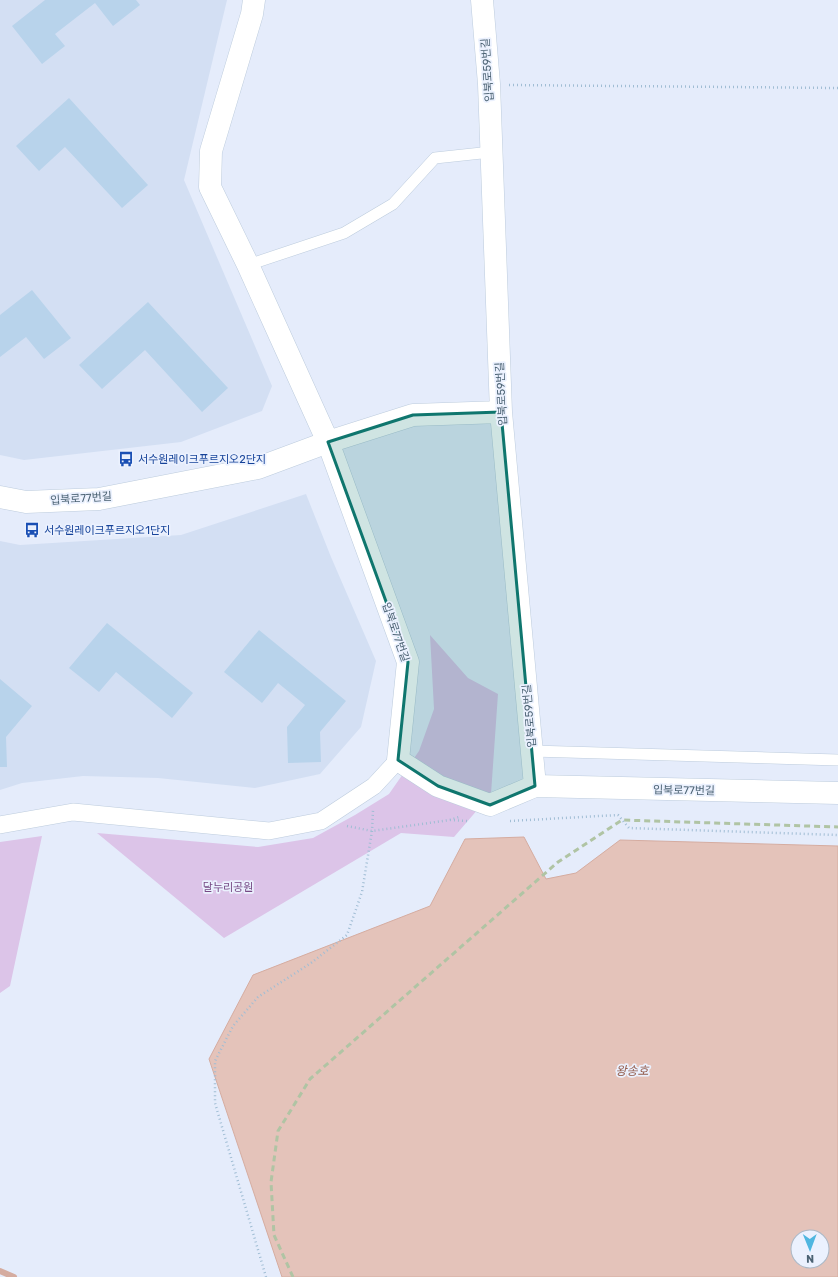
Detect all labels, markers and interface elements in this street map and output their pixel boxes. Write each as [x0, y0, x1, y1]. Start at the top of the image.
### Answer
street label: 입북로59번길 [479, 38, 496, 102]
street label: 입북로59번길 [493, 362, 510, 426]
bus stop icon: 서수원레이크푸르지오2단지 [117, 450, 135, 468]
place label: 서수원레이크푸르지오2단지 [138, 453, 266, 466]
street label: 입북로77번길 [50, 490, 112, 507]
bus stop icon: 서수원레이크푸르지오1단지 [23, 521, 41, 539]
place label: 서수원레이크푸르지오1단지 [44, 524, 170, 537]
street label: 입북로77번길 [379, 601, 412, 664]
street label: 입북로59번길 [520, 684, 539, 748]
street label: 입북로77번길 [653, 783, 715, 798]
park label: 달누리공원 [203, 881, 253, 894]
water label: 왕송호 [615, 1064, 650, 1078]
north arrow [790, 1229, 830, 1269]
text: N [806, 1252, 814, 1265]

